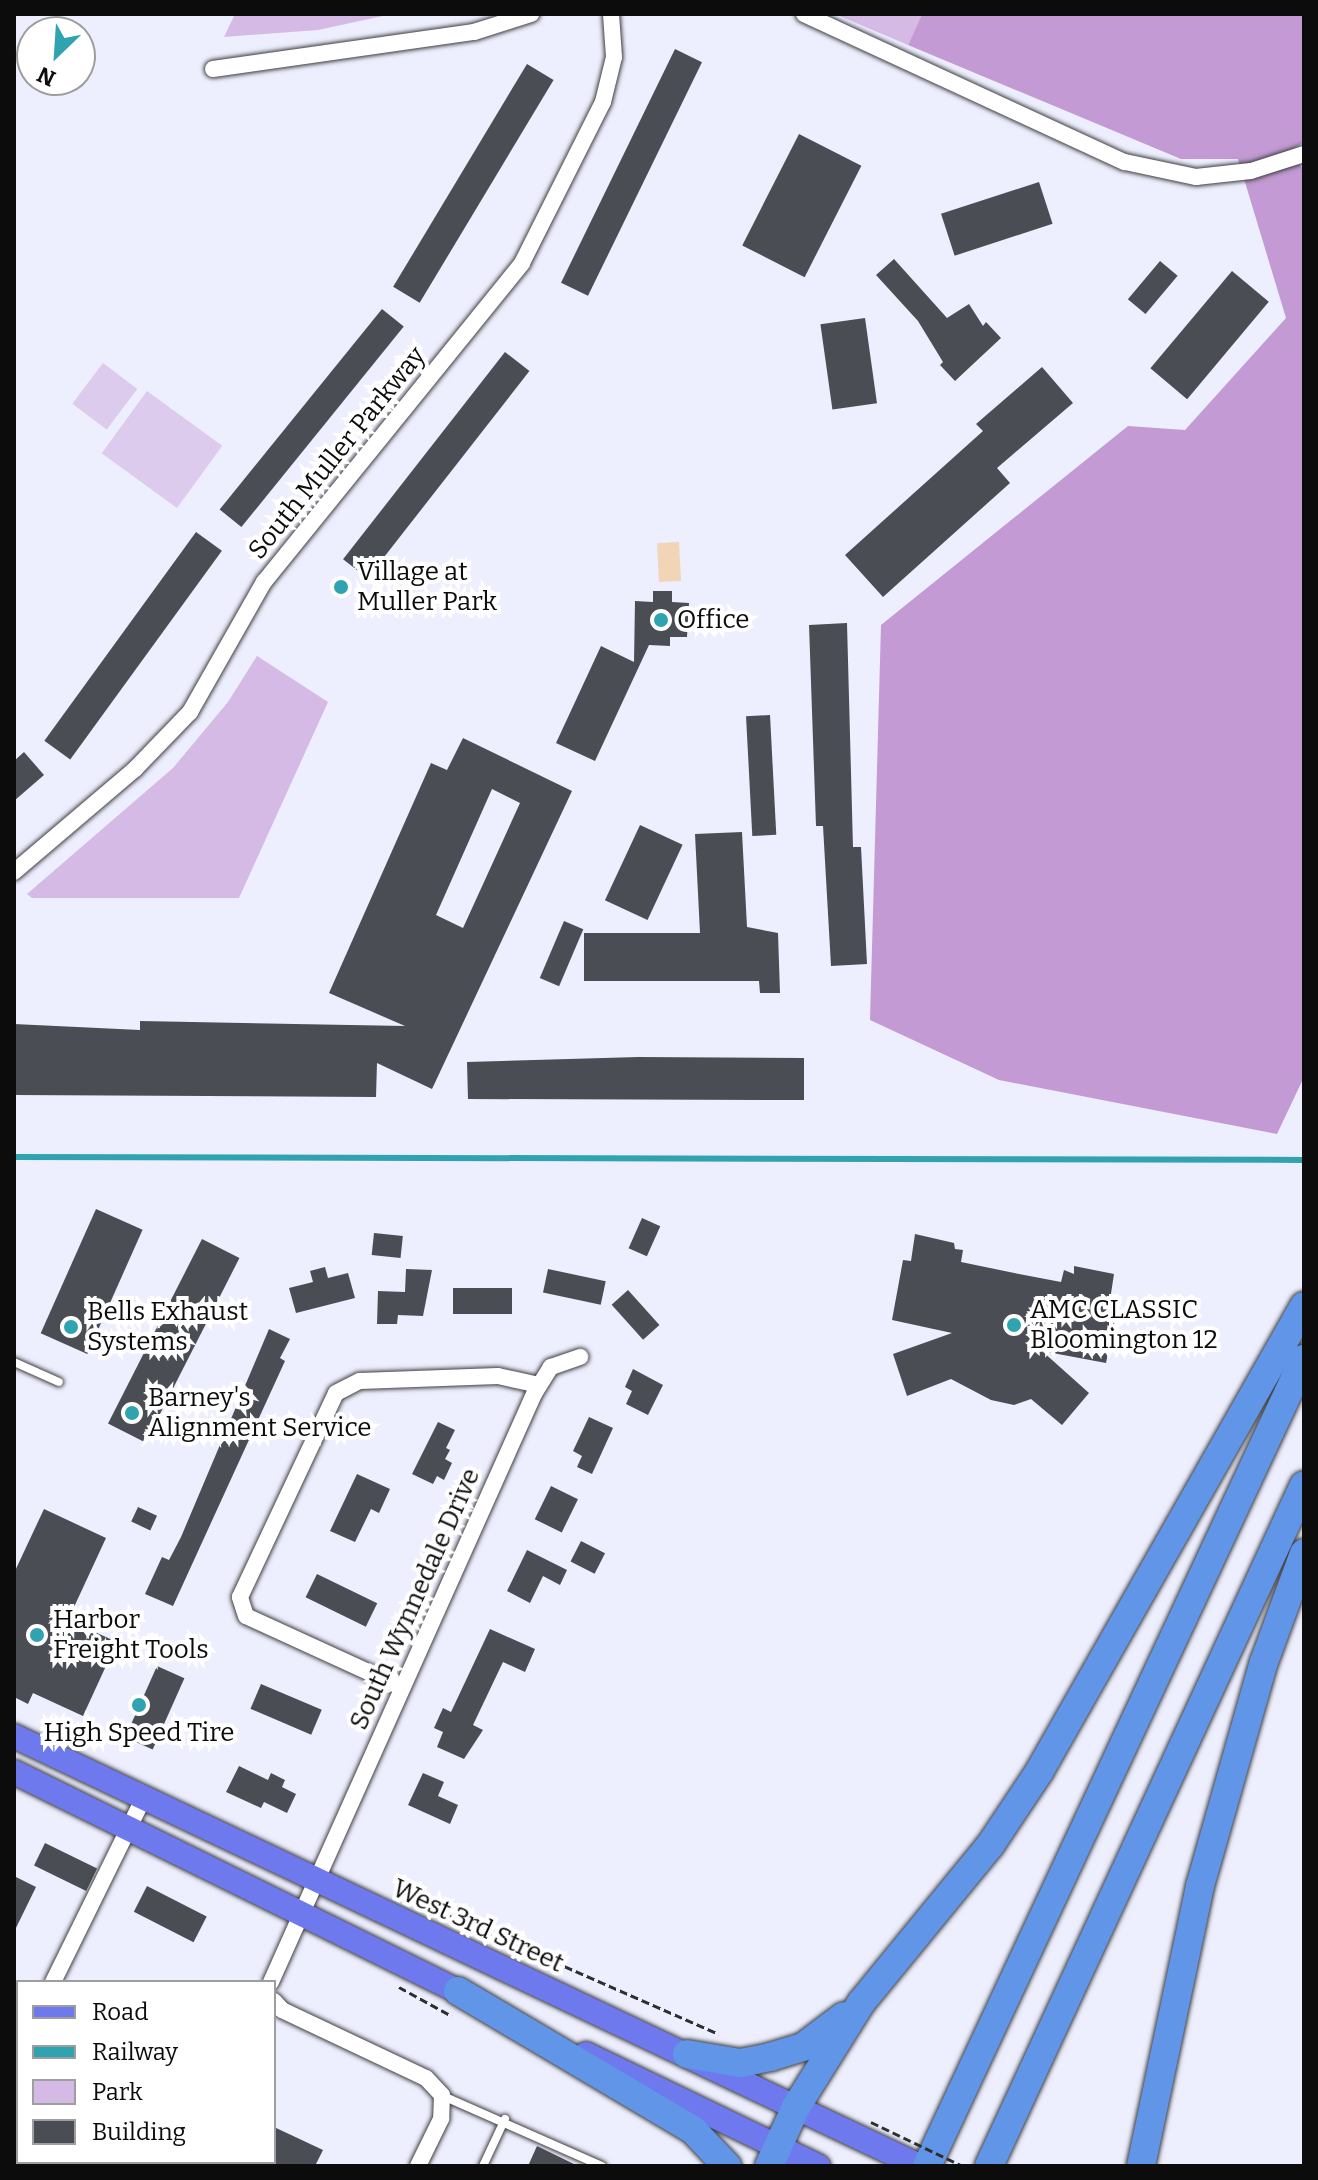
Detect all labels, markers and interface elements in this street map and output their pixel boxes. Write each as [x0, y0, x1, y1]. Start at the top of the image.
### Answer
north arrow [16, 16, 96, 96]
text: N [33, 61, 60, 92]
street label: South Muller Parkway [242, 341, 432, 565]
place label: Village at Muller Park [357, 556, 497, 618]
marker: Village at Muller Park [332, 578, 350, 596]
place label: Office [677, 604, 749, 636]
marker: Office [652, 611, 670, 629]
place label: AMC CLASSIC Bloomington 12 [1030, 1294, 1218, 1356]
place label: Bells Exhaust Systems [87, 1296, 248, 1358]
marker: AMC CLASSIC Bloomington 12 [1005, 1316, 1023, 1334]
marker: Bells Exhaust Systems [62, 1318, 80, 1336]
place label: Barney's Alignment Service [148, 1382, 372, 1444]
marker: Barney's Alignment Service [123, 1404, 141, 1422]
street label: South Wynnedale Drive [343, 1463, 487, 1735]
place label: Harbor Freight Tools [53, 1604, 209, 1666]
marker: Harbor Freight Tools [28, 1626, 46, 1644]
marker: High Speed Tire [130, 1696, 148, 1714]
place label: High Speed Tire [44, 1717, 234, 1749]
street label: West 3rd Street [387, 1873, 569, 1979]
legend [16, 1980, 276, 2164]
text: Road [92, 1998, 148, 2026]
text: Railway [92, 2038, 178, 2066]
text: Park [92, 2078, 143, 2106]
text: Building [92, 2118, 186, 2146]

